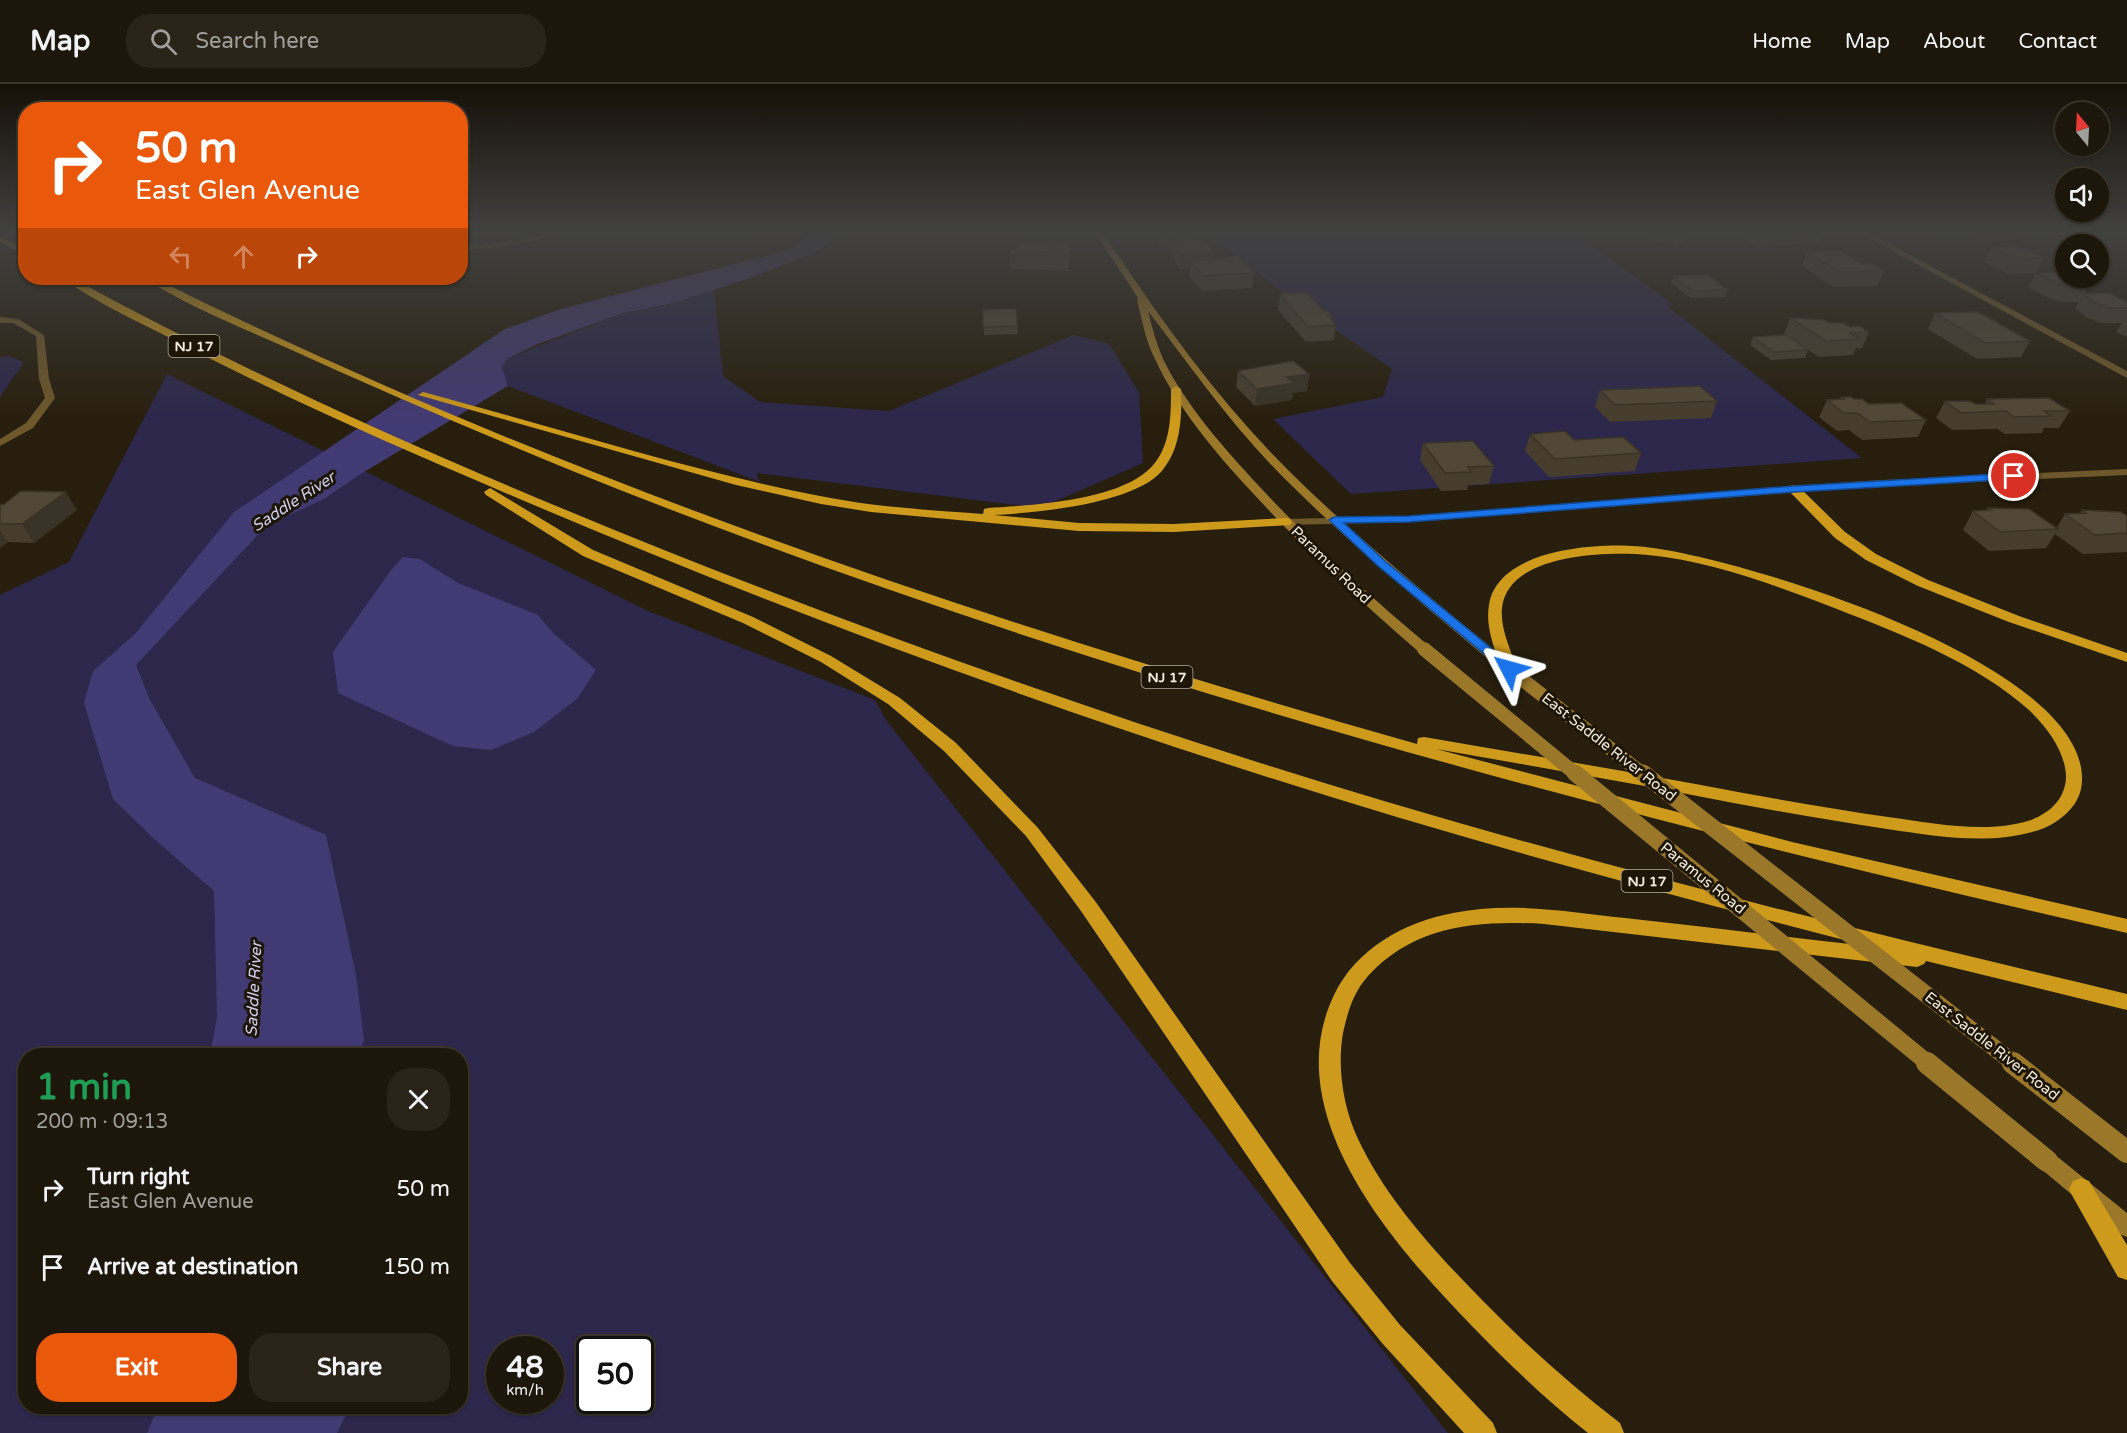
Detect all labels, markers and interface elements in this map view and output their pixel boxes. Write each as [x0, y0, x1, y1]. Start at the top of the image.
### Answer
search box [126, 14, 546, 68]
text: Map [30, 24, 90, 58]
icon: search [147, 25, 180, 58]
text: Search here [195, 28, 319, 54]
text: Home [1752, 29, 1812, 54]
text: Map [1845, 29, 1890, 54]
text: About [1923, 29, 1985, 54]
text: Contact [2018, 29, 2097, 54]
north arrow [2055, 102, 2109, 156]
map controls [2055, 102, 2109, 288]
text: 50 m [135, 123, 237, 174]
icon: right [36, 126, 114, 204]
button: sound [2055, 168, 2109, 222]
text: East Glen Avenue [135, 174, 360, 207]
button: search [2055, 234, 2109, 288]
icon: left [164, 240, 197, 273]
icon: ahead [227, 240, 260, 273]
icon: right [290, 240, 323, 273]
road number: NJ 17 [168, 335, 220, 357]
pin [1988, 450, 2039, 501]
icon: arrive [1997, 459, 2030, 492]
water label: Saddle River [248, 467, 340, 536]
street label: Paramus Road [1287, 522, 1375, 608]
position arrow [1477, 637, 1541, 701]
road number: NJ 17 [1142, 666, 1192, 688]
street label: East Saddle River Road [1538, 689, 1680, 805]
street label: Paramus Road [1657, 838, 1749, 918]
road number: NJ 17 [1622, 870, 1672, 892]
water label: Saddle River [242, 939, 267, 1037]
street label: East Saddle River Road [1921, 988, 2063, 1104]
text: 1 min [36, 1066, 132, 1109]
button: close [387, 1068, 450, 1131]
text: 200 m · 09:13 [36, 1110, 168, 1134]
text: Turn right [87, 1164, 189, 1190]
icon: right [36, 1173, 69, 1206]
text: 50 m [396, 1176, 450, 1202]
text: East Glen Avenue [87, 1190, 254, 1214]
icon: arrive [36, 1251, 69, 1284]
text: Arrive at destination [87, 1254, 298, 1280]
text: 150 m [383, 1254, 450, 1280]
button: Exit [36, 1333, 237, 1402]
button: Share [249, 1333, 450, 1402]
speed limit sign: 50 [576, 1336, 654, 1414]
text: 48 [506, 1349, 544, 1386]
text: km/h [506, 1381, 544, 1399]

